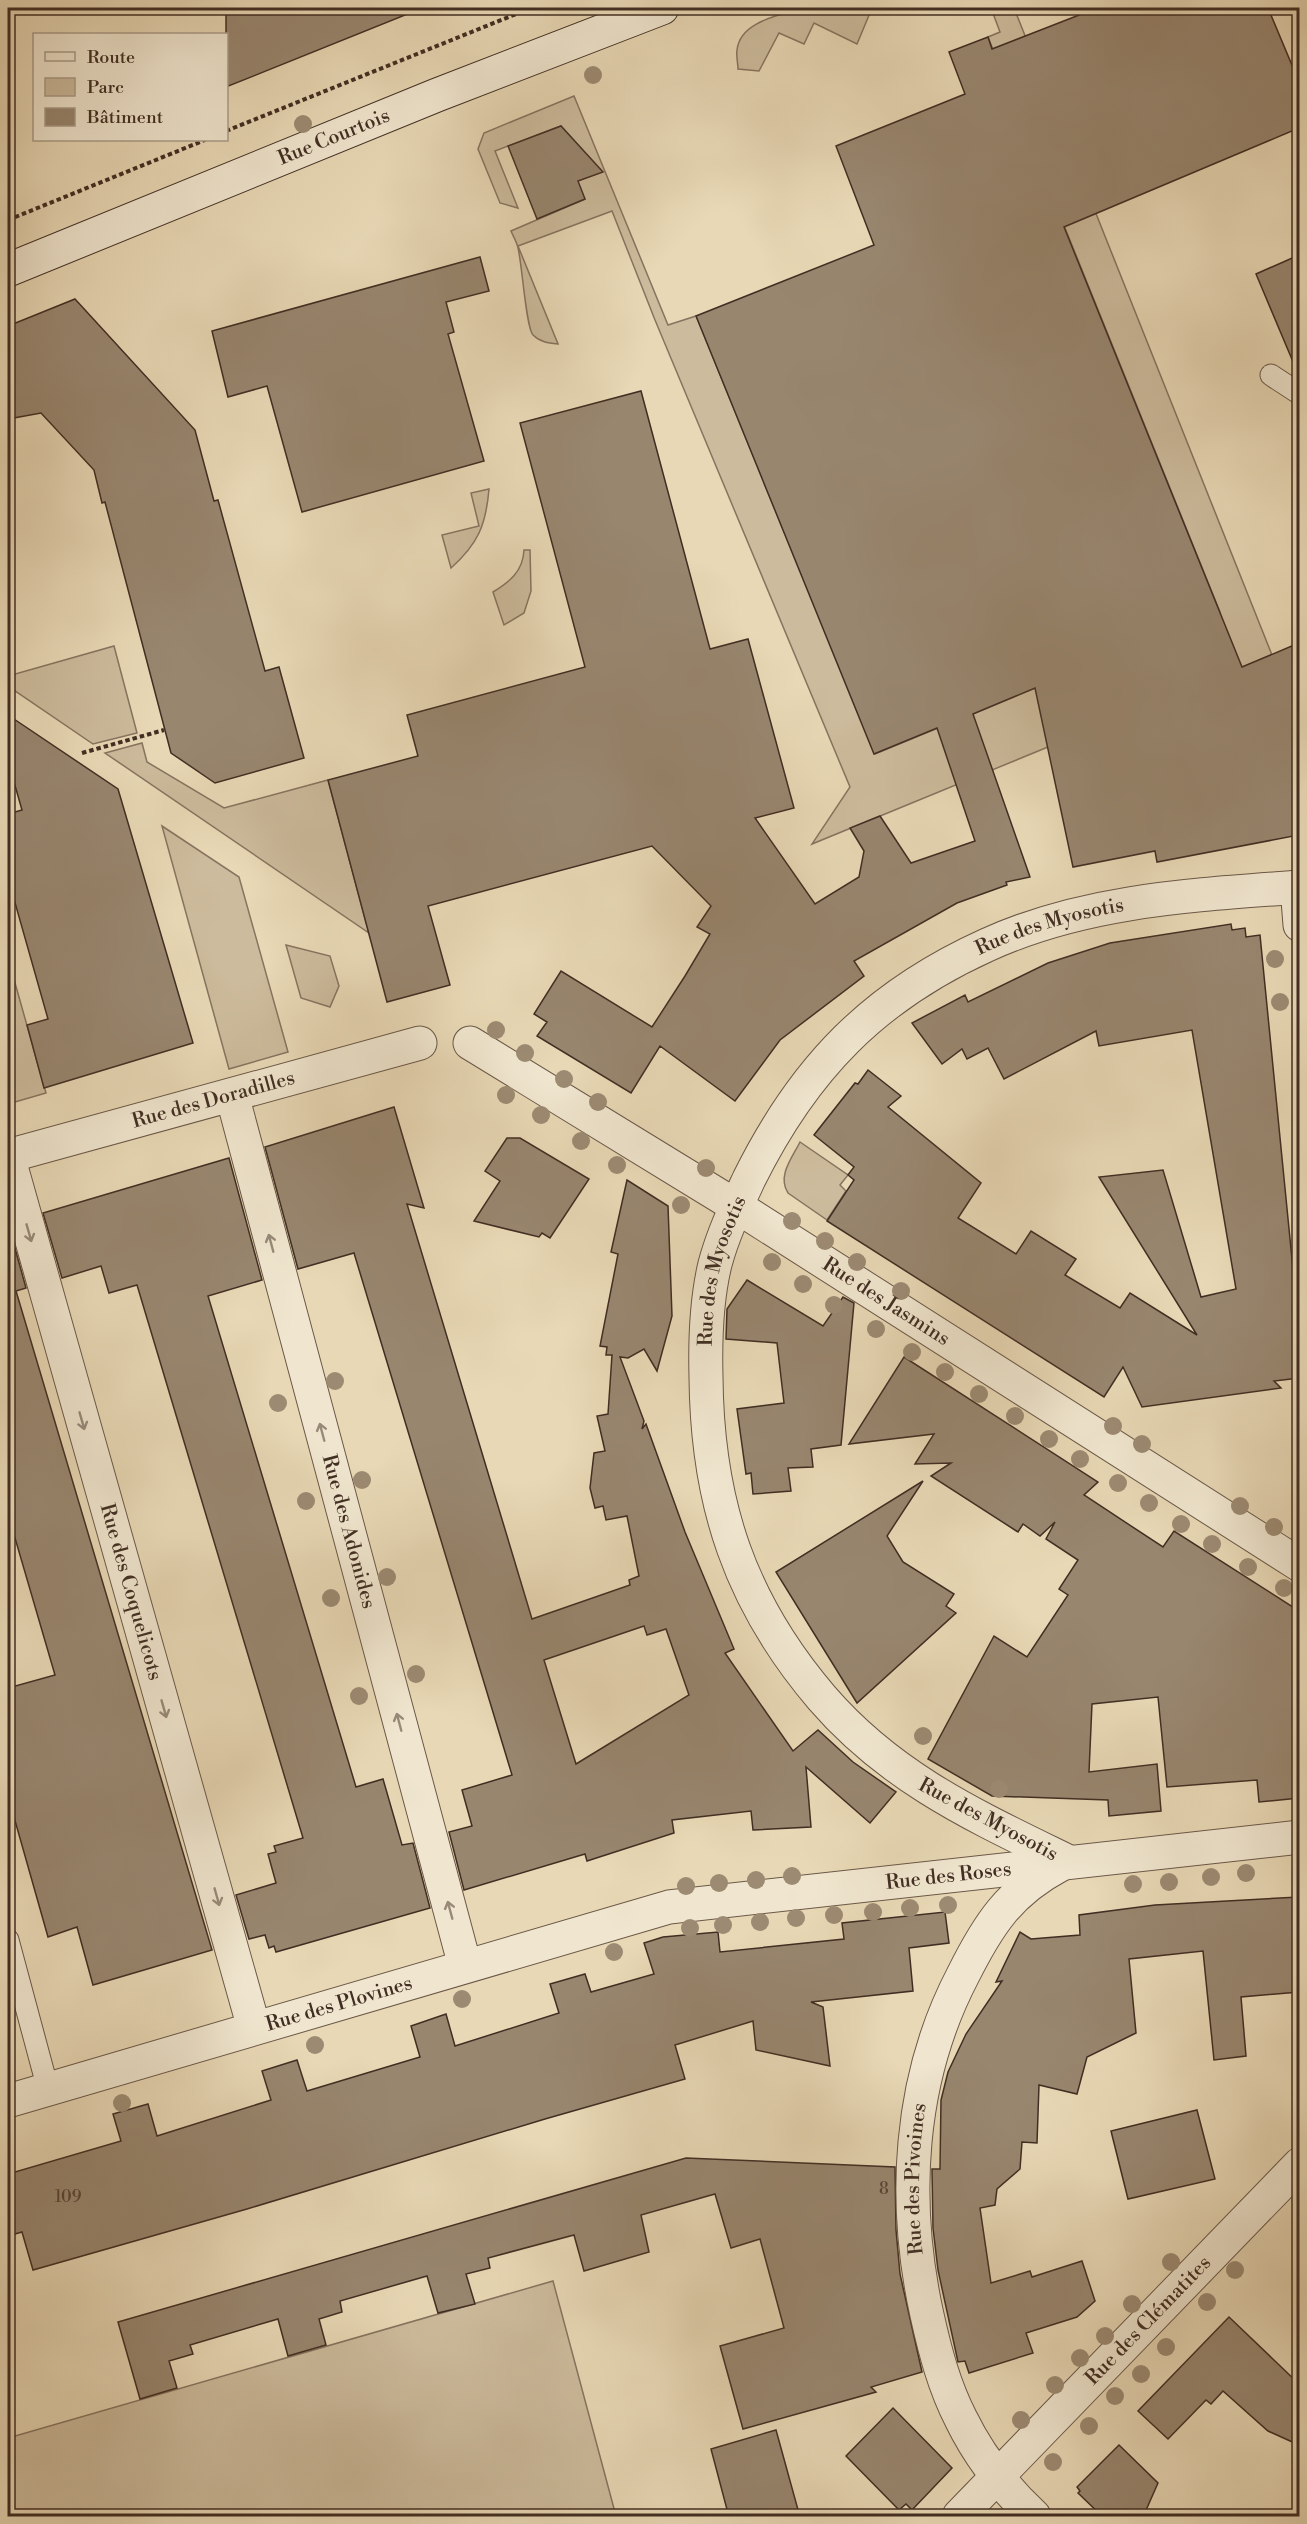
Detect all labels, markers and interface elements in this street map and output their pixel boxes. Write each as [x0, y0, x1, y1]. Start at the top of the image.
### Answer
legend [33, 33, 228, 141]
text: Route [87, 46, 135, 69]
text: Parc [87, 76, 124, 99]
street label: Rue Courtois [274, 103, 394, 171]
text: Bâtiment [86, 106, 164, 129]
street label: Rue des Myosotis [971, 892, 1126, 961]
street label: Rue des Doradilles [129, 1065, 298, 1134]
street label: Rue des Myosotis [693, 1192, 752, 1346]
one-way arrow [24, 1223, 35, 1242]
one-way arrow [265, 1234, 277, 1253]
street label: Rue des Jasmins [818, 1252, 955, 1351]
one-way arrow [77, 1411, 88, 1430]
one-way arrow [315, 1423, 327, 1442]
street label: Rue des Adonides [316, 1452, 381, 1612]
street label: Rue des Coquelicots [94, 1501, 168, 1683]
one-way arrow [159, 1699, 170, 1718]
one-way arrow [393, 1712, 404, 1731]
street label: Rue des Myosotis [914, 1773, 1062, 1867]
street label: Rue des Roses [884, 1857, 1013, 1895]
one-way arrow [212, 1887, 223, 1906]
one-way arrow [443, 1901, 455, 1920]
street label: Rue des Plovines [263, 1970, 415, 2037]
street label: Rue des Pivoines [900, 2101, 932, 2256]
house number: 8 [879, 2179, 889, 2199]
house number: 109 [55, 2187, 82, 2207]
street label: Rue des Clématites [1080, 2251, 1217, 2391]

